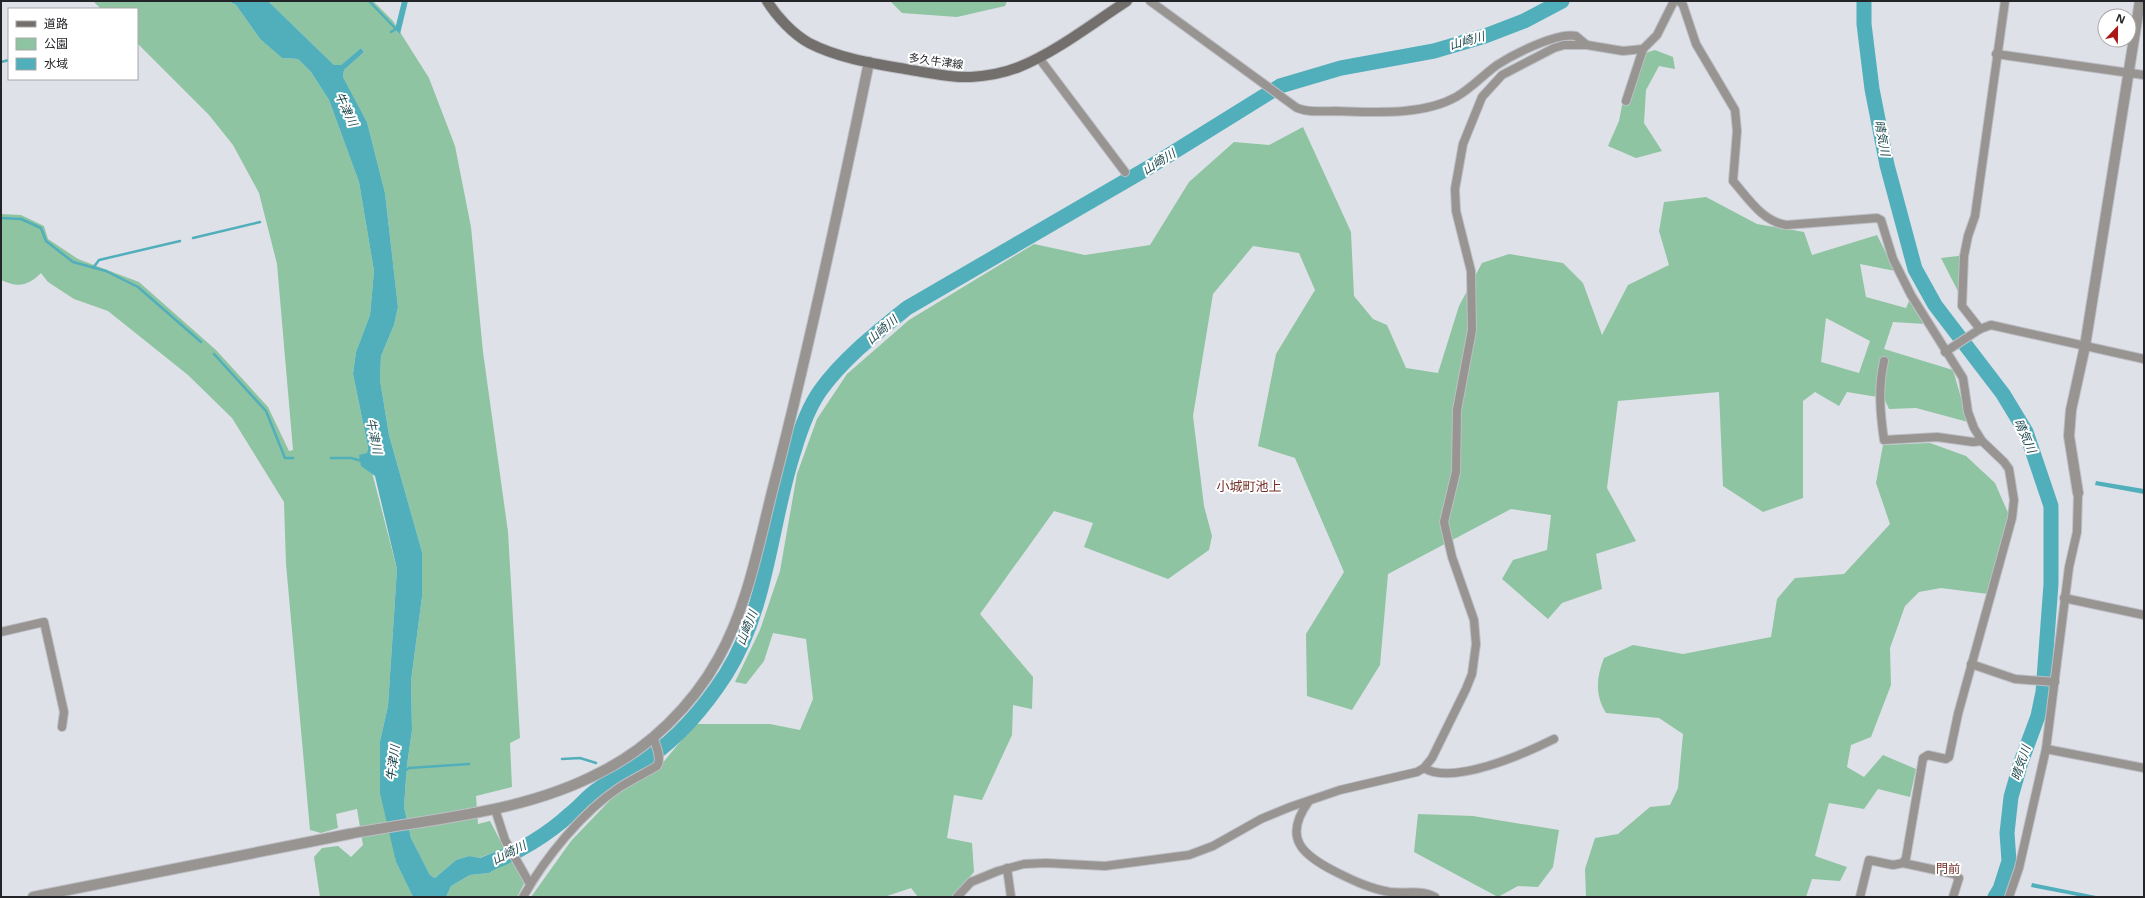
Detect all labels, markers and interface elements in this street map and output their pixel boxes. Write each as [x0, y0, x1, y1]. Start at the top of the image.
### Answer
legend [8, 8, 138, 80]
north arrow [2097, 8, 2137, 48]
text: N [2114, 10, 2128, 27]
text: 道路 [44, 15, 68, 32]
water label: 山崎川 [1447, 27, 1488, 54]
text: 公園 [44, 35, 68, 52]
street label: 多久牛津線 [908, 49, 964, 72]
text: 水域 [44, 55, 68, 72]
water label: 牛津川 [331, 89, 363, 131]
water label: 晴気川 [1871, 119, 1895, 159]
water label: 山崎川 [1139, 144, 1180, 178]
water label: 山崎川 [863, 310, 902, 348]
water label: 晴気川 [2010, 416, 2041, 458]
water label: 牛津川 [362, 417, 387, 457]
district label: 小城町池上 [1216, 477, 1282, 495]
water label: 山崎川 [732, 606, 762, 648]
water label: 晴気川 [2007, 741, 2035, 783]
water label: 牛津川 [382, 742, 403, 782]
water label: 山崎川 [489, 836, 530, 868]
district label: 門前 [1936, 860, 1960, 877]

